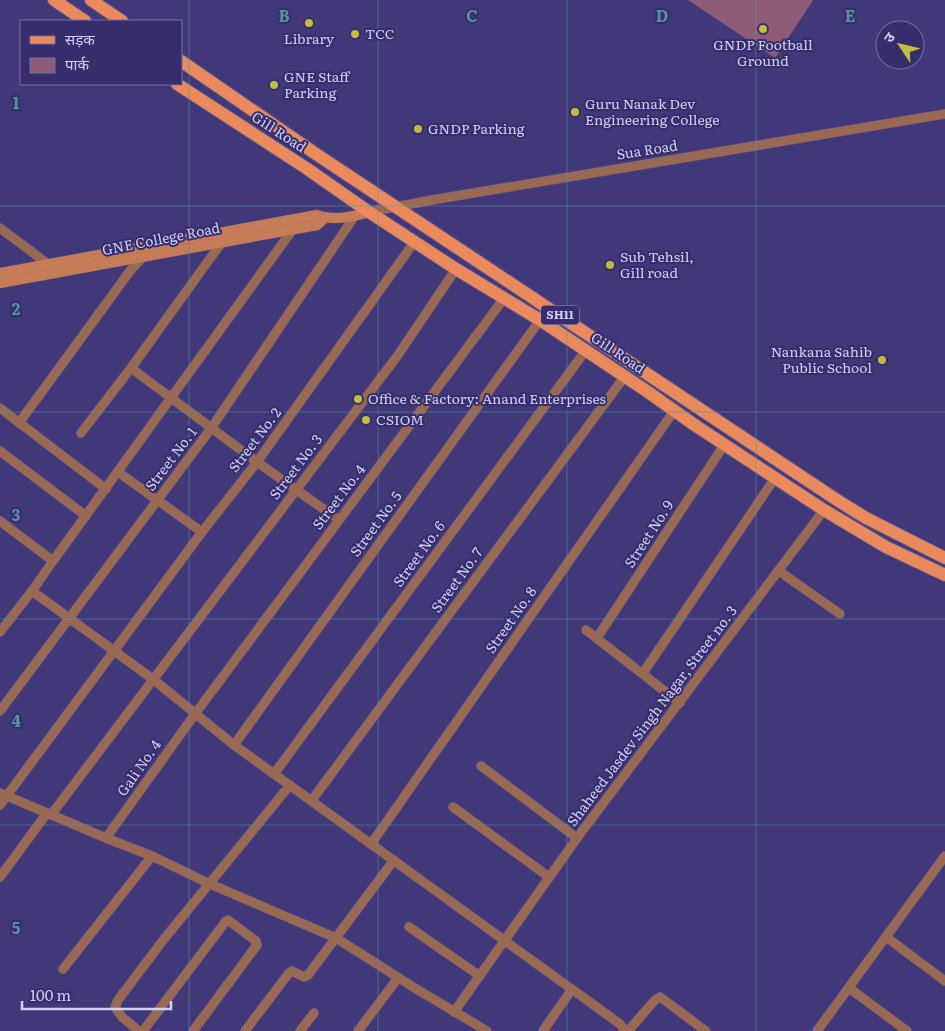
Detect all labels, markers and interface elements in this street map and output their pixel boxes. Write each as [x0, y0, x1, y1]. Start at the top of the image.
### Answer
text: B [278, 3, 290, 27]
text: C [466, 3, 478, 27]
text: D [656, 3, 668, 27]
text: E [845, 3, 856, 27]
marker: Library [303, 17, 315, 29]
legend [20, 20, 182, 85]
north arrow [875, 20, 925, 70]
place label: TCC [365, 23, 395, 43]
marker: GNDP Football Ground [757, 23, 769, 35]
text: सड़क [65, 27, 95, 50]
text: उ [878, 27, 900, 46]
place label: Library [284, 28, 335, 48]
marker: TCC [349, 28, 361, 40]
place label: GNDP Football Ground [713, 34, 813, 70]
text: पार्क [65, 52, 89, 75]
place label: GNE Staff Parking [284, 66, 350, 102]
marker: GNE Staff Parking [268, 79, 280, 91]
text: 1 [13, 90, 20, 114]
place label: Guru Nanak Dev Engineering College [585, 93, 719, 129]
street label: Gill Road [248, 106, 311, 156]
marker: Guru Nanak Dev Engineering College [569, 106, 581, 118]
place label: GNDP Parking [428, 118, 525, 138]
marker: GNDP Parking [412, 123, 424, 135]
street label: Sua Road [615, 134, 679, 164]
street label: GNE College Road [100, 217, 222, 259]
place label: Sub Tehsil, Gill road [620, 246, 694, 282]
marker: Sub Tehsil, Gill road [604, 259, 616, 271]
text: 2 [12, 296, 21, 320]
road number: SH11 [541, 306, 579, 324]
street label: Gill Road [588, 327, 650, 378]
place label: Nankana Sahib Public School [771, 341, 872, 377]
marker: Nankana Sahib Public School [876, 354, 888, 366]
place label: Office & Factory: Anand Enterprises [368, 388, 606, 408]
marker: Office & Factory: Anand Enterprises [352, 393, 364, 405]
street label: Street No. 2 [223, 403, 285, 476]
place label: CSIOM [376, 409, 424, 429]
marker: CSIOM [360, 414, 372, 426]
street label: Street No. 1 [140, 422, 201, 494]
street label: Street No. 3 [264, 430, 326, 503]
street label: Street No. 4 [307, 459, 370, 533]
street label: Street No. 5 [345, 487, 406, 560]
street label: Street No. 9 [619, 496, 677, 571]
text: 3 [12, 502, 21, 526]
street label: Street No. 6 [388, 516, 449, 590]
street label: Street No. 7 [426, 543, 487, 616]
street label: Street No. 8 [480, 582, 541, 657]
street label: Shaheed Jasdev Singh Nagar, Street no. 3 [561, 601, 741, 830]
text: 4 [11, 708, 21, 732]
street label: Gali No. 4 [112, 735, 165, 800]
text: 5 [12, 915, 21, 939]
scale bar [22, 978, 171, 1010]
text: 100 m [30, 983, 71, 1006]

